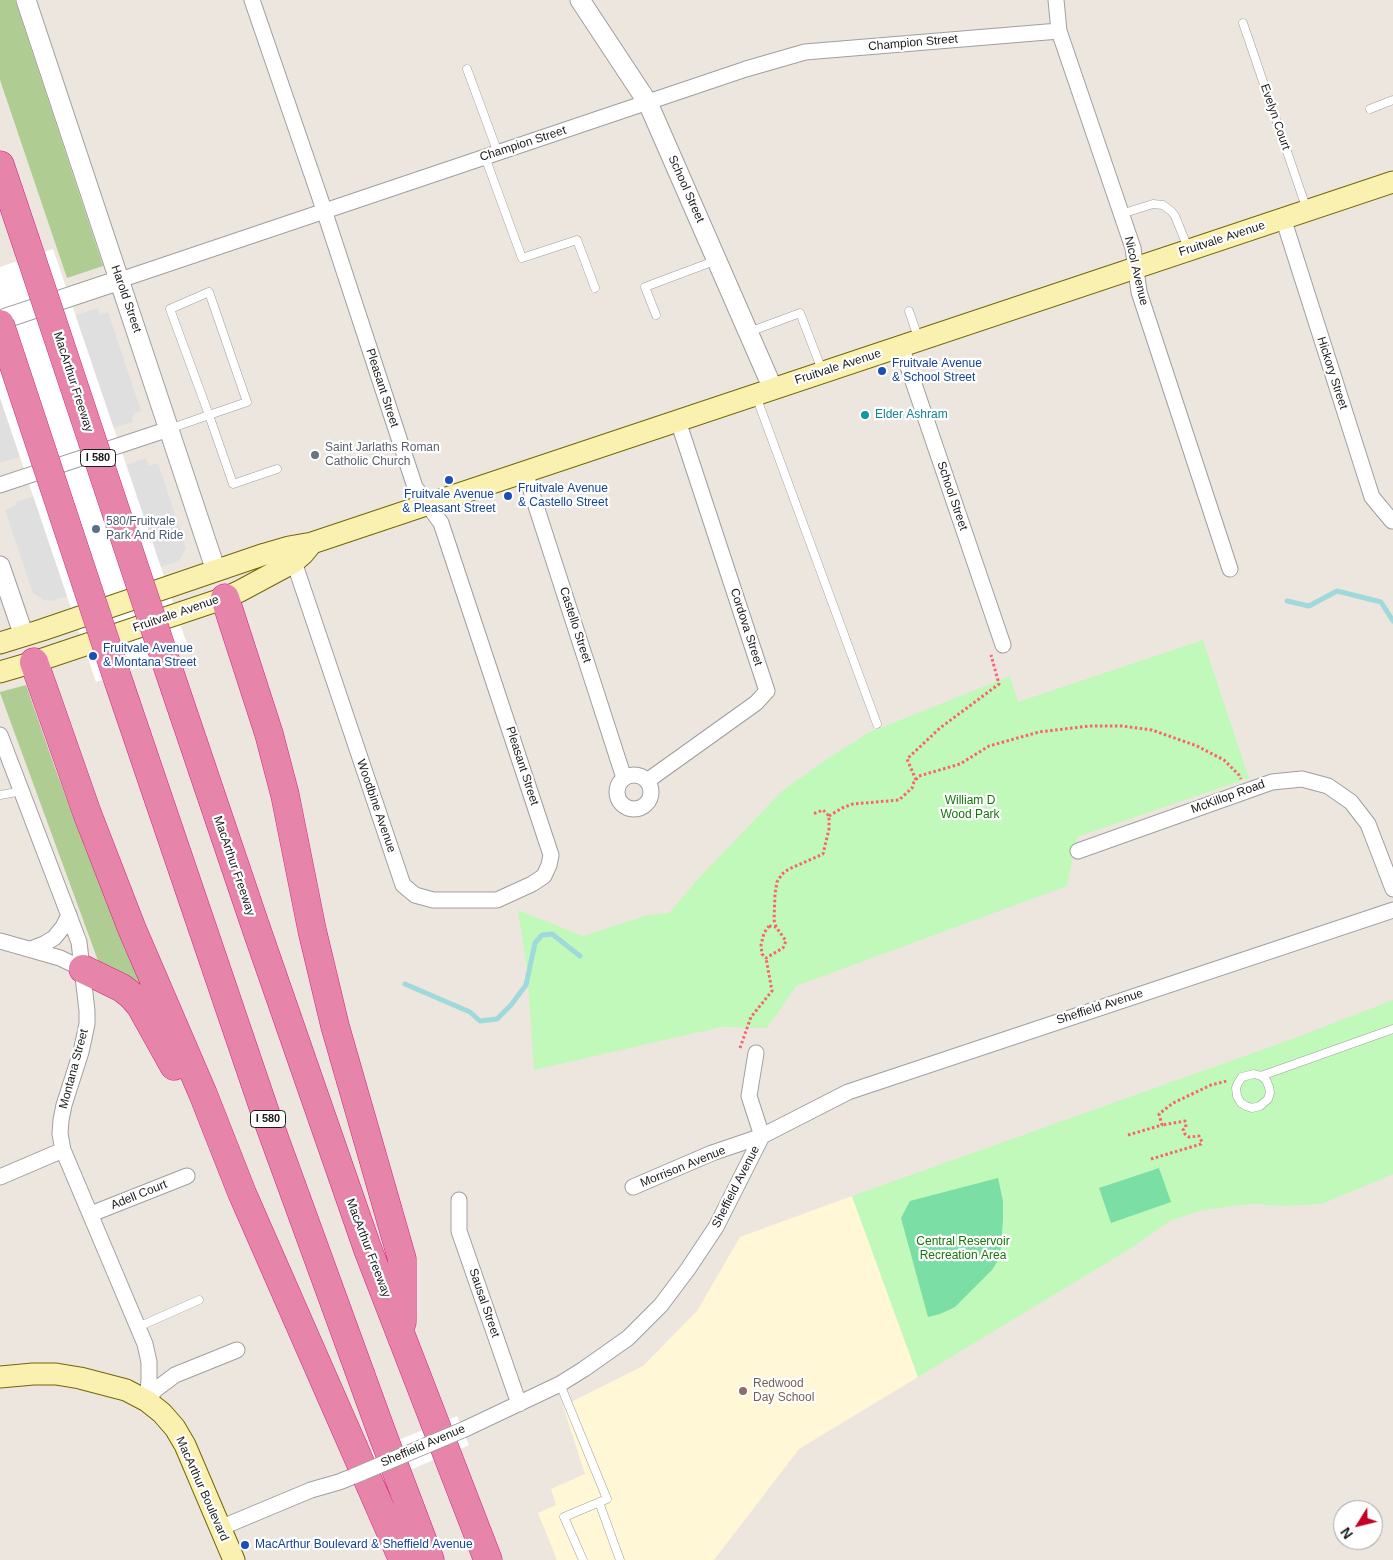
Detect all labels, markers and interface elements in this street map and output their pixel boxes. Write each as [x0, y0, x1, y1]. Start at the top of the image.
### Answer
street label: Champion Street [868, 32, 958, 54]
street label: Evelyn Court [1257, 82, 1293, 152]
street label: Champion Street [478, 123, 568, 165]
street label: School Street [665, 153, 707, 225]
street label: Fruitvale Avenue [1177, 218, 1267, 260]
street label: Nicol Avenue [1121, 235, 1151, 307]
street label: Harold Street [108, 263, 144, 335]
street label: MacArthur Freeway [50, 330, 96, 434]
street label: Hickory Street [1314, 335, 1350, 411]
street label: Fruitvale Avenue [793, 346, 883, 388]
street label: Pleasant Street [362, 347, 402, 429]
place label: Fruitvale Avenue & School Street [892, 357, 982, 385]
marker: Fruitvale Avenue & School Street [876, 365, 888, 377]
place label: Elder Ashram [875, 408, 948, 422]
marker: Elder Ashram [859, 409, 871, 421]
place label: Saint Jarlaths Roman Catholic Church [325, 441, 440, 469]
road number: I 580 [80, 449, 116, 466]
marker: Saint Jarlaths Roman Catholic Church [309, 449, 321, 461]
street label: School Street [933, 460, 971, 532]
marker: Fruitvale Avenue & Pleasant Street [443, 474, 455, 486]
place label: Fruitvale Avenue & Castello Street [518, 482, 608, 510]
place label: Fruitvale Avenue & Pleasant Street [402, 488, 496, 516]
marker: Fruitvale Avenue & Castello Street [502, 490, 514, 502]
place label: 580/Fruitvale Park And Ride [106, 515, 183, 543]
marker: 580/Fruitvale Park And Ride [90, 523, 102, 535]
street label: Castello Street [556, 585, 594, 665]
street label: Cordova Street [727, 586, 765, 668]
street label: Fruitvale Avenue [131, 593, 221, 635]
place label: Fruitvale Avenue & Montana Street [103, 642, 196, 670]
marker: Fruitvale Avenue & Montana Street [87, 650, 99, 662]
street label: Pleasant Street [502, 725, 542, 807]
street label: Woodbine Avenue [353, 757, 399, 855]
street label: McKillop Road [1189, 777, 1267, 817]
park label: William D Wood Park [940, 794, 1000, 822]
street label: MacArthur Freeway [210, 814, 258, 918]
street label: Sheffield Avenue [1055, 986, 1145, 1028]
street label: Montana Street [56, 1028, 92, 1110]
road number: I 580 [250, 1110, 286, 1128]
street label: Morrison Avenue [638, 1143, 728, 1191]
street label: Sheffield Avenue [709, 1144, 763, 1230]
street label: Adell Court [109, 1177, 169, 1213]
street label: MacArthur Freeway [343, 1197, 393, 1299]
park label: Central Reservoir Recreation Area [916, 1235, 1010, 1263]
street label: Sausal Street [465, 1267, 503, 1339]
place label: Redwood Day School [753, 1377, 814, 1405]
marker: Redwood Day School [737, 1385, 749, 1397]
street label: Sheffield Avenue [379, 1422, 467, 1470]
street label: MacArthur Boulevard [172, 1435, 232, 1543]
north arrow [1333, 1500, 1383, 1550]
text: N [1337, 1524, 1356, 1542]
place label: MacArthur Boulevard & Sheffield Avenue [255, 1538, 473, 1552]
marker: MacArthur Boulevard & Sheffield Avenue [239, 1539, 251, 1551]

